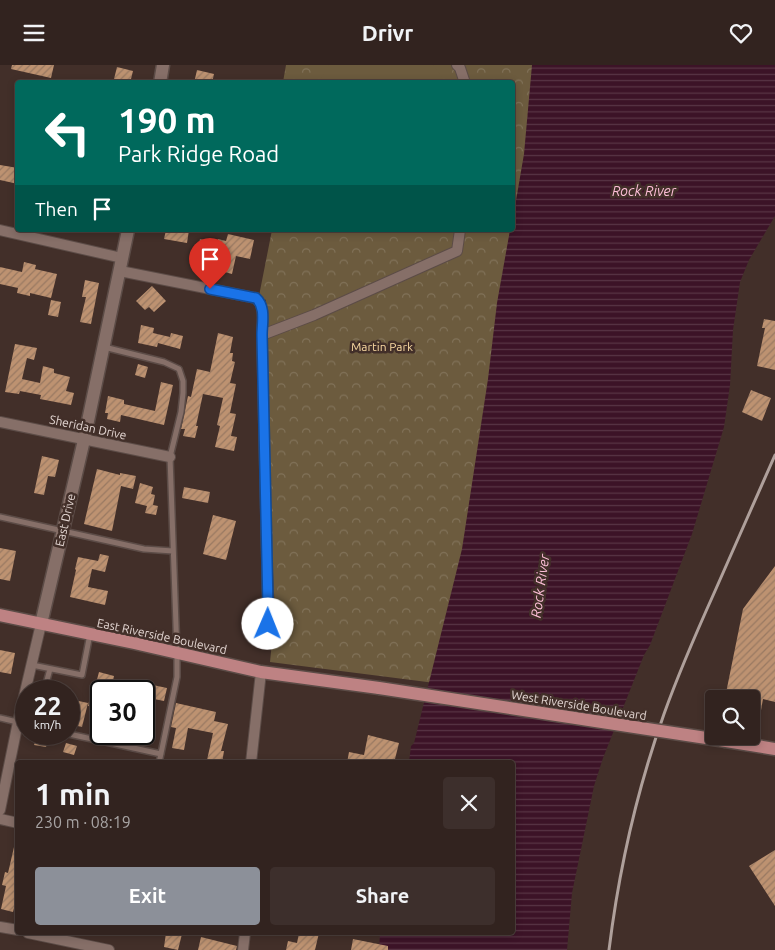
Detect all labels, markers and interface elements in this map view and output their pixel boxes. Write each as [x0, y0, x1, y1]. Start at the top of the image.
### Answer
icon: menu [20, 19, 48, 47]
icon: heart [727, 19, 755, 47]
text: Drivr [362, 20, 413, 45]
icon: left [35, 100, 100, 165]
text: 190 m [118, 100, 216, 140]
text: Park Ridge Road [118, 141, 279, 166]
water label: Rock River [612, 183, 677, 199]
icon: arrive [88, 195, 116, 223]
text: Then [35, 198, 78, 220]
pin [189, 238, 231, 289]
icon: arrive [196, 245, 224, 273]
park label: Martin Park [351, 340, 413, 353]
street label: Sheridan Drive [48, 412, 128, 442]
street label: East Drive [53, 492, 77, 548]
water label: Rock River [528, 553, 552, 619]
position arrow [241, 597, 293, 649]
street label: East Riverside Boulevard [96, 616, 228, 656]
speed limit sign: 30 [90, 680, 155, 745]
street label: West Riverside Boulevard [510, 688, 648, 722]
map controls [705, 690, 760, 745]
button: search [705, 690, 760, 745]
text: 22 [33, 692, 62, 720]
text: km/h [34, 718, 61, 731]
text: 1 min [35, 777, 111, 811]
button: close [443, 777, 495, 829]
text: 230 m · 08:19 [35, 813, 131, 831]
button: Exit [35, 867, 260, 925]
button: Share [270, 867, 495, 925]

